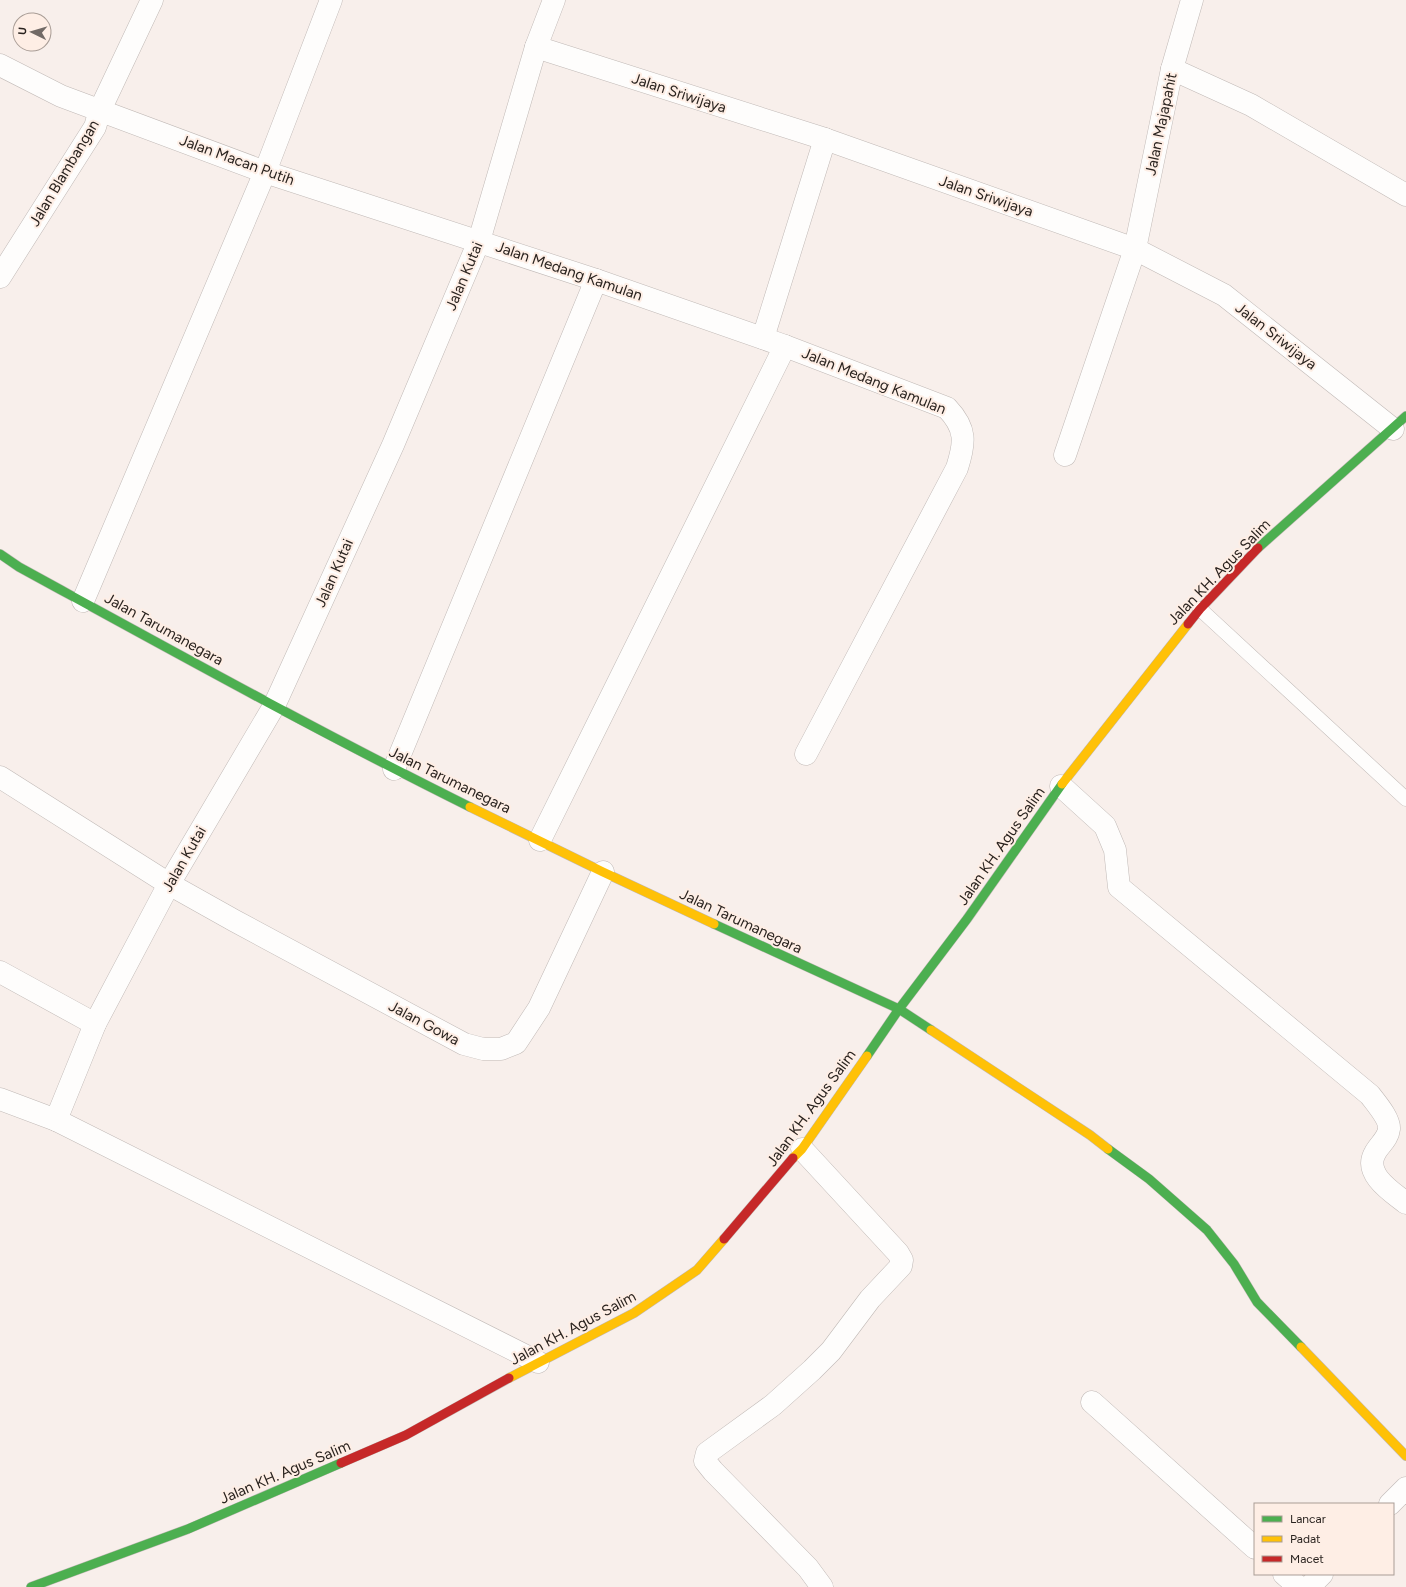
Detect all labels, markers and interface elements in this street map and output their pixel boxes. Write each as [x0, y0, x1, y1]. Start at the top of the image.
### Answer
north arrow [12, 12, 52, 52]
text: U [16, 26, 29, 36]
street label: Jalan Sriwijaya [629, 69, 729, 117]
street label: Jalan Majapahit [1141, 71, 1181, 177]
street label: Jalan Blambangan [25, 117, 103, 229]
street label: Jalan Macan Putih [177, 131, 297, 189]
street label: Jalan Sriwijaya [937, 171, 1035, 221]
street label: Jalan Medang Kamulan [493, 237, 645, 305]
street label: Jalan Kutai [442, 239, 486, 313]
street label: Jalan Sriwijaya [1232, 299, 1320, 373]
street label: Jalan Medang Kamulan [799, 344, 949, 418]
street label: Jalan KH. Agus Salim [1164, 515, 1274, 629]
street label: Jalan Kutai [311, 536, 357, 610]
street label: Jalan Tarumanegara [101, 589, 227, 669]
street label: Jalan Tarumanegara [386, 743, 514, 817]
street label: Jalan KH. Agus Salim [953, 784, 1049, 908]
street label: Jalan Kutai [158, 823, 210, 895]
street label: Jalan Tarumanegara [677, 885, 805, 957]
street label: Jalan Gowa [386, 997, 462, 1049]
street label: Jalan KH. Agus Salim [763, 1046, 859, 1170]
street label: Jalan KH. Agus Salim [507, 1287, 639, 1369]
street label: Jalan KH. Agus Salim [217, 1436, 353, 1508]
legend [1254, 1503, 1394, 1575]
text: Lancar [1290, 1512, 1326, 1526]
text: Padat [1290, 1532, 1321, 1546]
text: Macet [1290, 1552, 1324, 1566]

